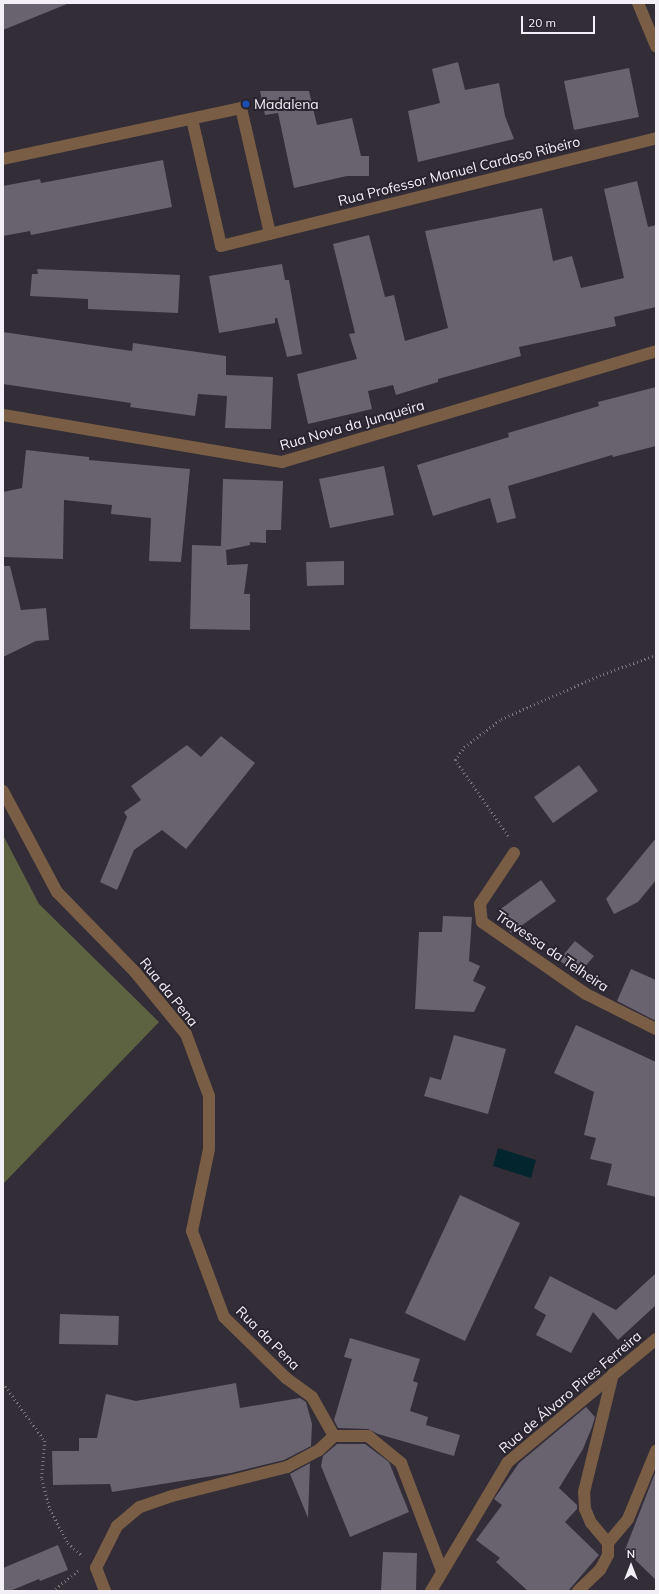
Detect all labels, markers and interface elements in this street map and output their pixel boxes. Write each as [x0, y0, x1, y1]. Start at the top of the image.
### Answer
scale bar [523, 8, 597, 34]
text: 20 m [528, 15, 556, 30]
place label: Madalena [254, 96, 319, 112]
marker: Madalena [241, 99, 251, 109]
street label: Rua Professor Manuel Cardoso Ribeiro [336, 133, 582, 209]
street label: Rua Nova da Junqueira [278, 396, 426, 454]
street label: Travessa da Telheira [492, 907, 612, 995]
street label: Rua da Pena [136, 954, 202, 1030]
street label: Rua da Pena [233, 1303, 303, 1373]
street label: Rua de Álvaro Pires Ferreira [495, 1327, 645, 1457]
north arrow [611, 1546, 651, 1586]
text: N [627, 1547, 635, 1561]

